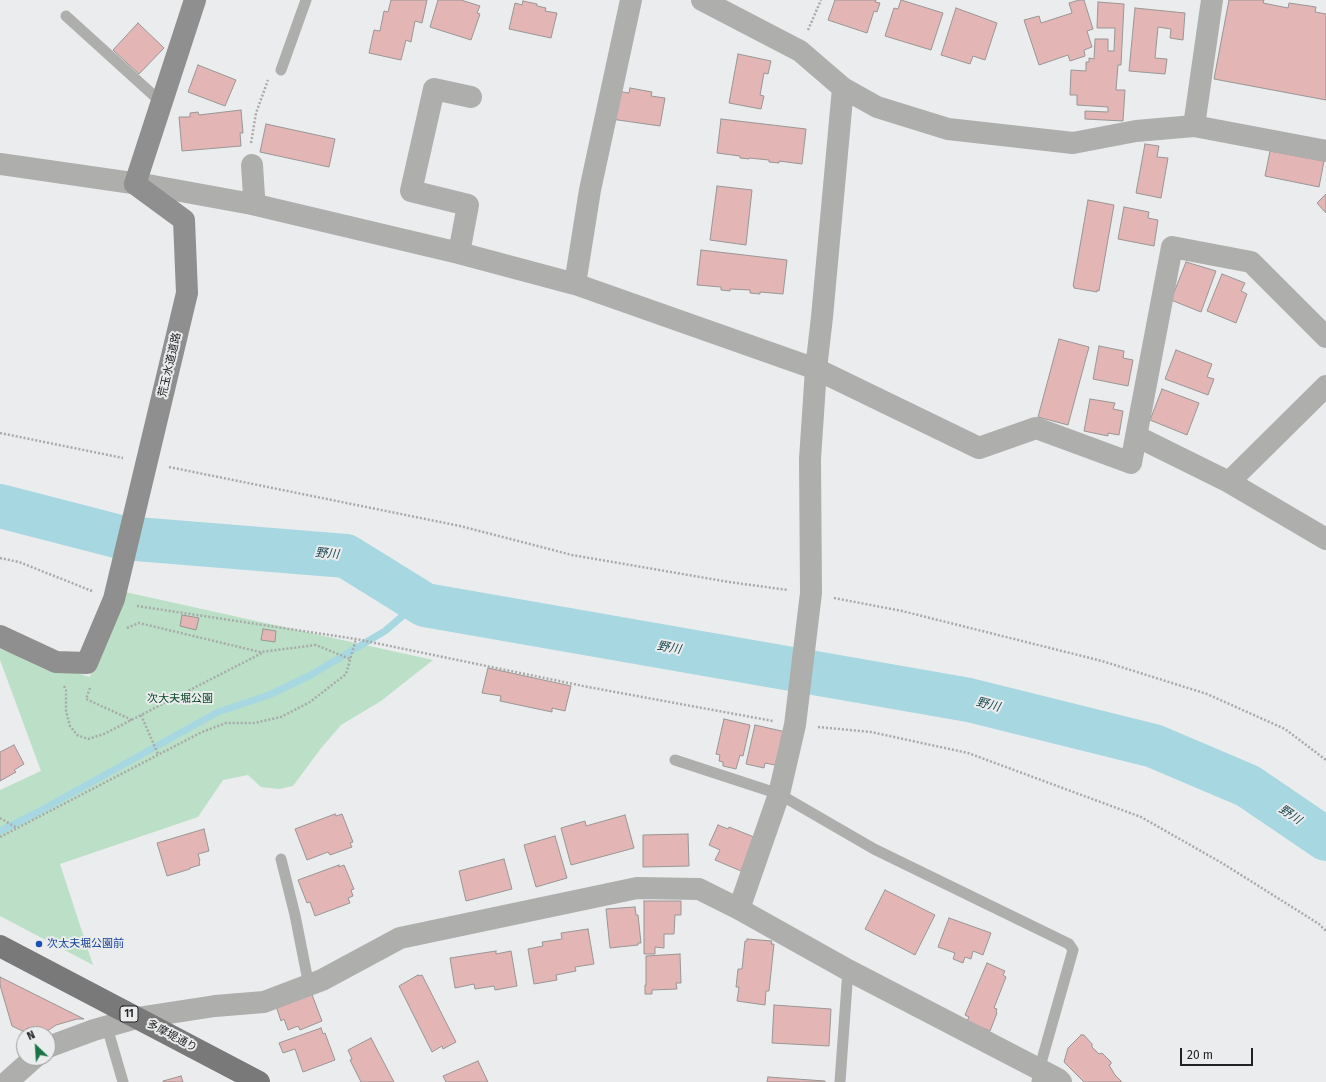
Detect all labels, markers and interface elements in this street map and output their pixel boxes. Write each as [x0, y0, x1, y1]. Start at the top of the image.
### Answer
street label: 荒玉水道道路 [156, 331, 184, 399]
water label: 野川 [314, 546, 340, 562]
water label: 野川 [656, 639, 682, 657]
park label: 次大夫堀公園 [147, 692, 213, 706]
water label: 野川 [975, 695, 1001, 715]
water label: 野川 [1276, 802, 1304, 828]
place label: 次太夫堀公園前 [47, 937, 124, 951]
marker: 次太夫堀公園前 [34, 939, 44, 949]
road number: 11 [120, 1006, 138, 1022]
street label: 多摩堤通り [145, 1017, 199, 1055]
north arrow [16, 1026, 56, 1066]
text: N [25, 1028, 37, 1043]
scale bar [1182, 1040, 1255, 1066]
text: 20 m [1187, 1048, 1213, 1062]

